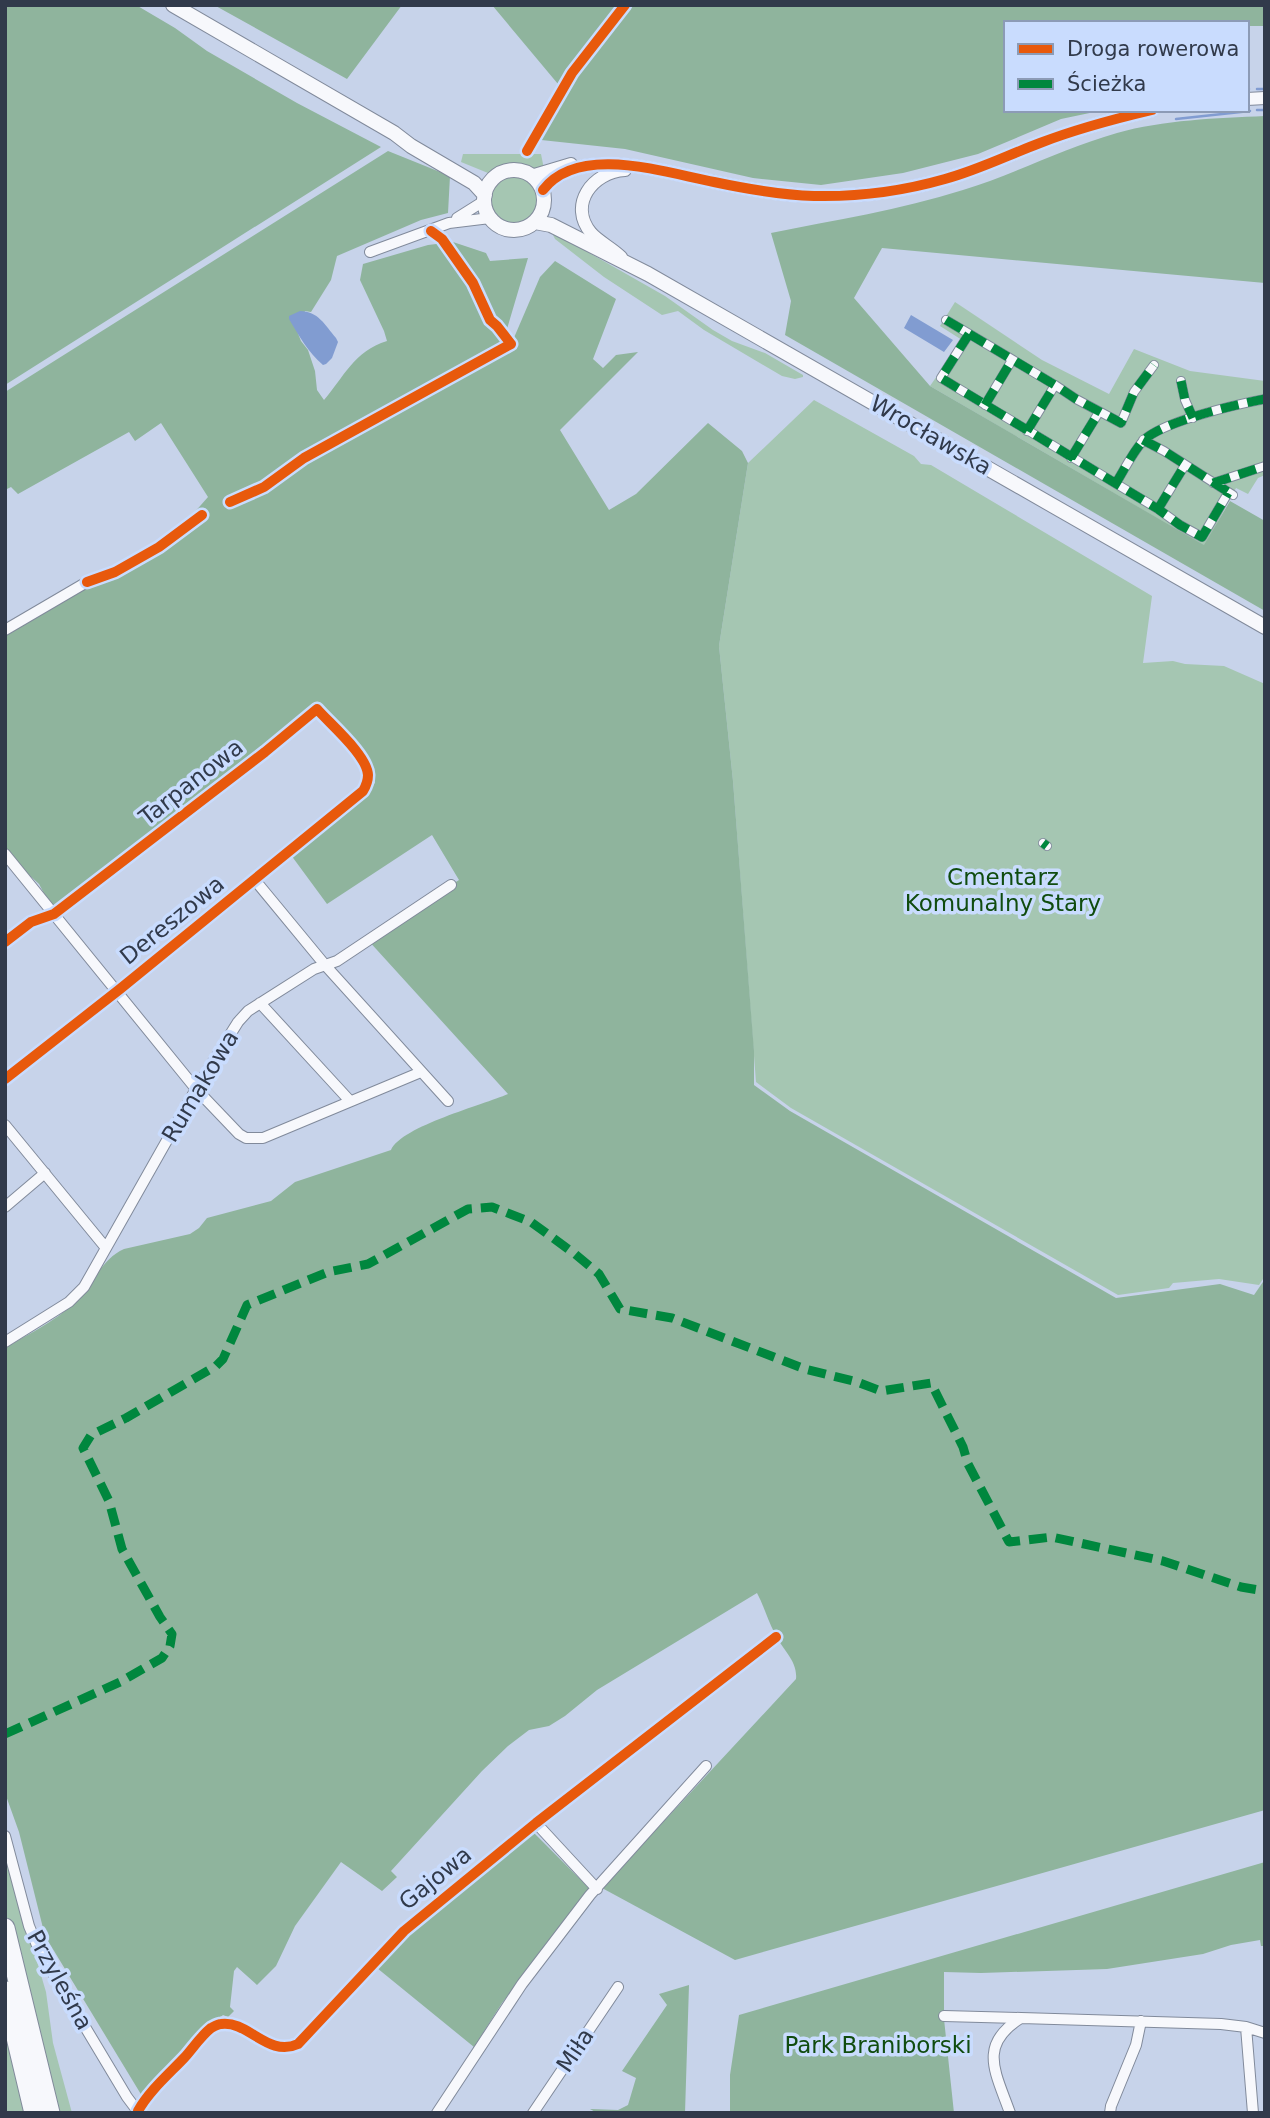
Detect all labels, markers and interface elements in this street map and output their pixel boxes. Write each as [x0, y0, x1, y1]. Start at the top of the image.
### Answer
legend [1004, 21, 1249, 112]
text: Droga rowerowa [1067, 37, 1239, 61]
text: Ścieżka [1067, 71, 1146, 96]
street label: Wrocławska [866, 390, 996, 480]
street label: Tarpanowa [133, 734, 248, 831]
park label: Cmentarz Komunalny Stary [905, 864, 1101, 916]
street label: Dereszowa [115, 870, 229, 970]
street label: Rumakowa [157, 1026, 243, 1146]
street label: Gajowa [394, 1841, 476, 1915]
street label: Przyleśna [22, 1926, 98, 2034]
street label: Miła [551, 2023, 599, 2077]
park label: Park Braniborski [784, 2032, 972, 2058]

